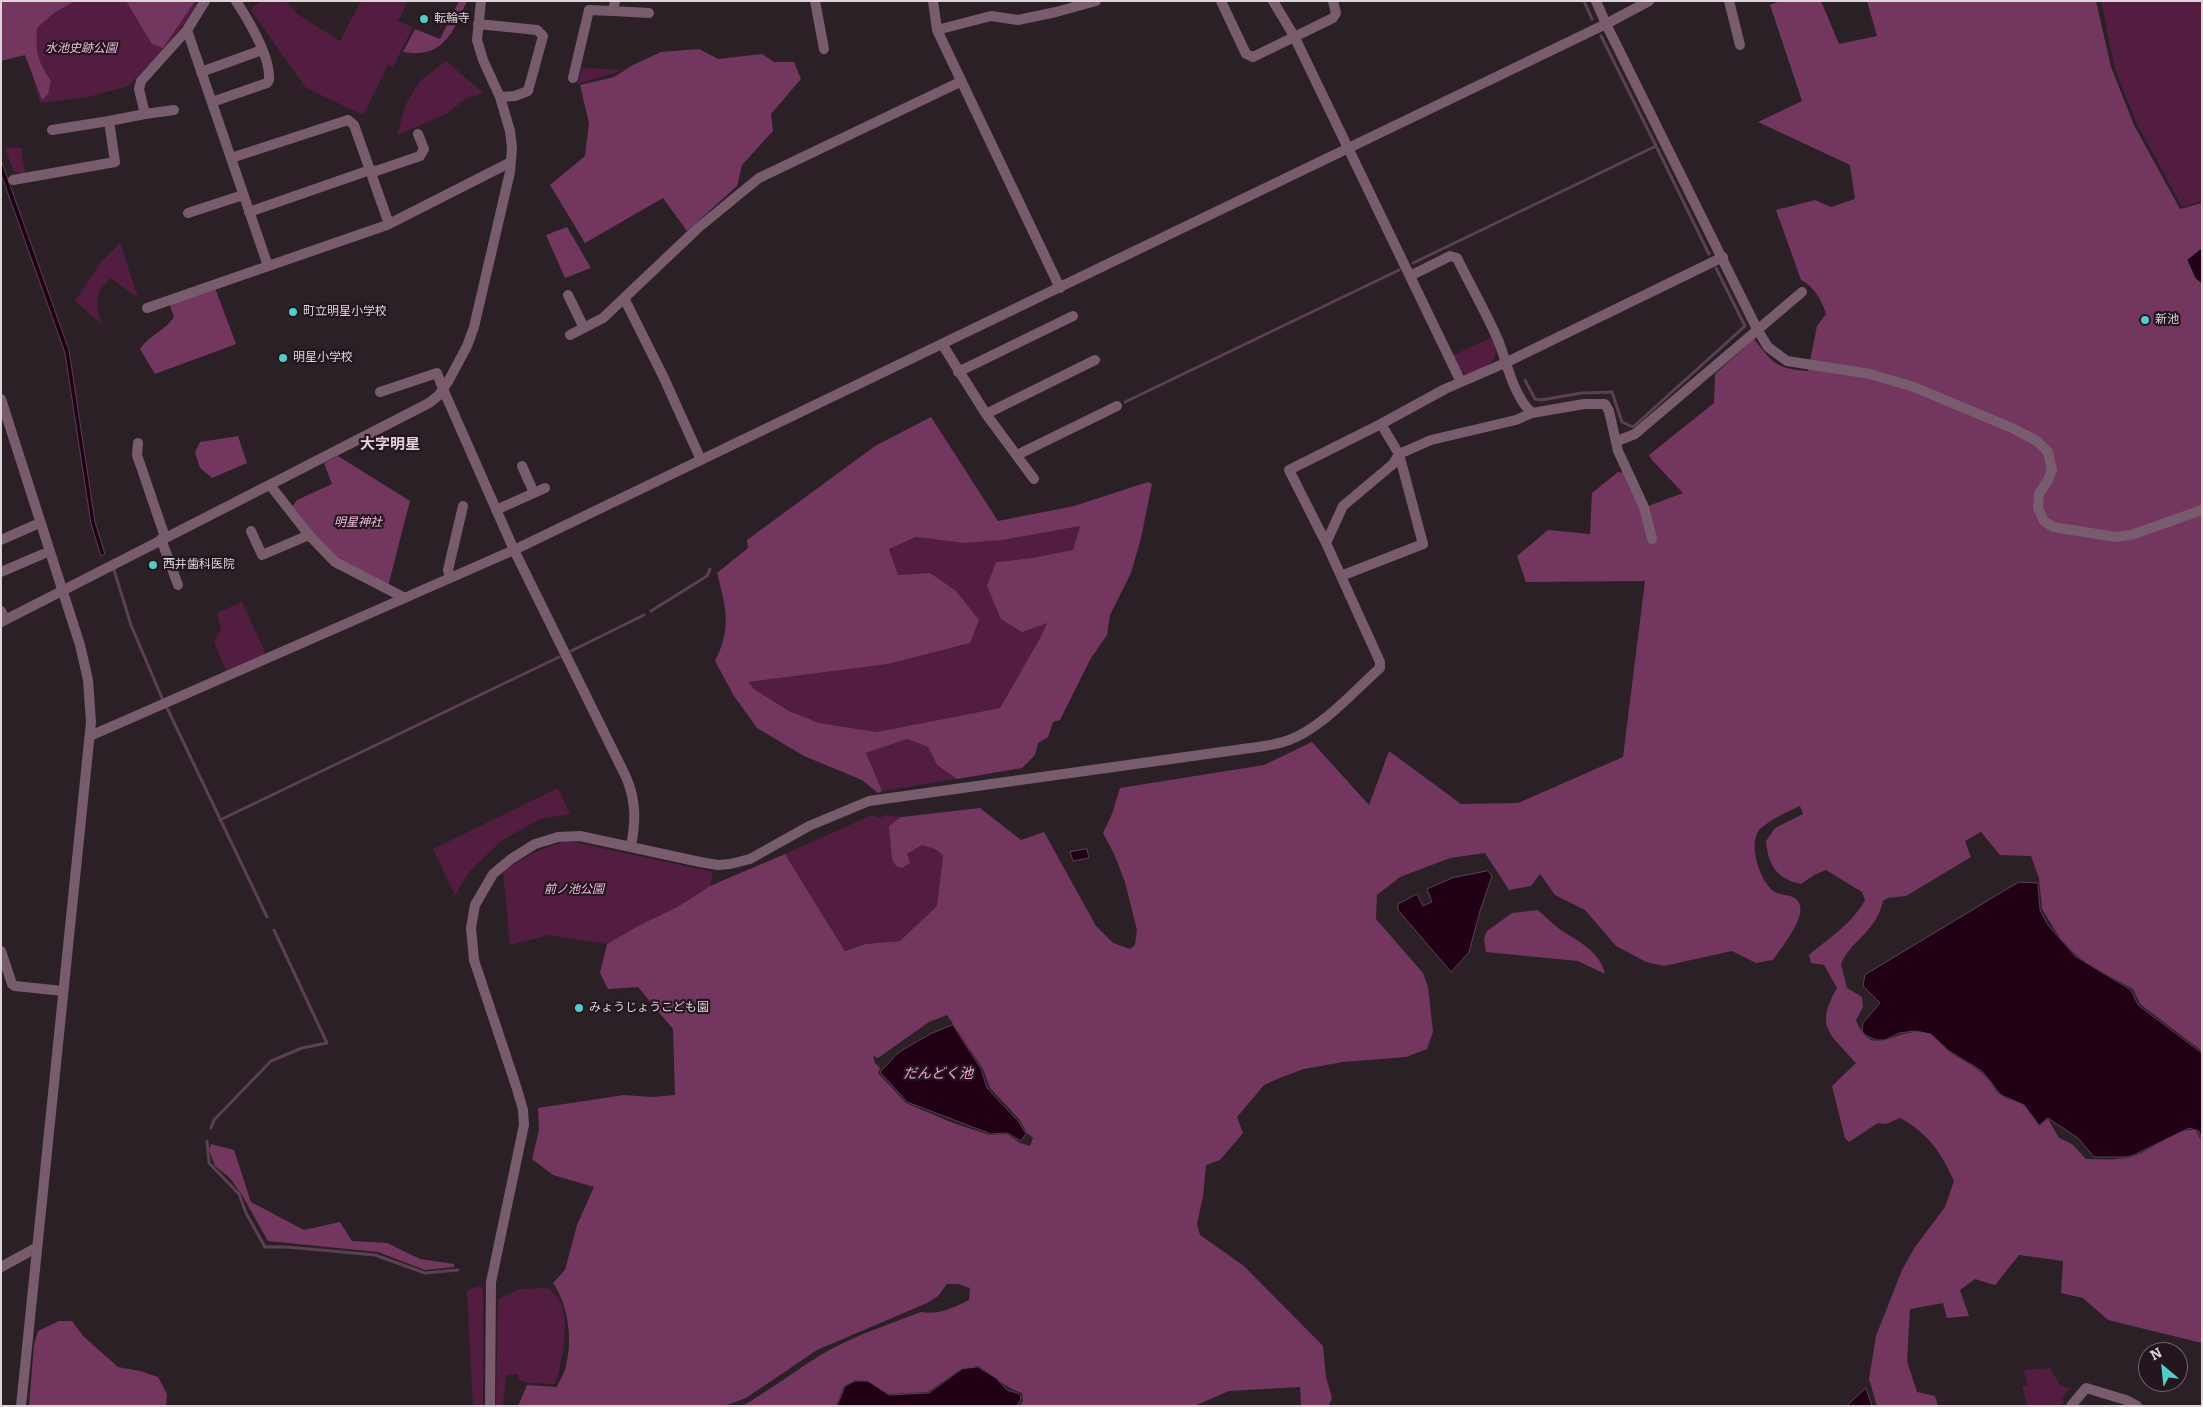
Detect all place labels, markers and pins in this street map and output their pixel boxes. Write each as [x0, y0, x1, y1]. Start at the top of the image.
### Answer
place label: 転輪寺 [434, 12, 470, 26]
marker: 転輪寺 [418, 13, 430, 25]
place label: 町立明星小学校 [303, 305, 387, 319]
marker: 町立明星小学校 [287, 306, 299, 318]
place label: 新池 [2155, 313, 2179, 327]
marker: 新池 [2139, 314, 2151, 326]
place label: 明星小学校 [293, 351, 353, 365]
marker: 明星小学校 [277, 352, 289, 364]
place label: 西井歯科医院 [163, 558, 235, 572]
marker: 西井歯科医院 [147, 559, 159, 571]
place label: みょうじょうこども園 [589, 1001, 709, 1015]
marker: みょうじょうこども園 [573, 1002, 585, 1014]

